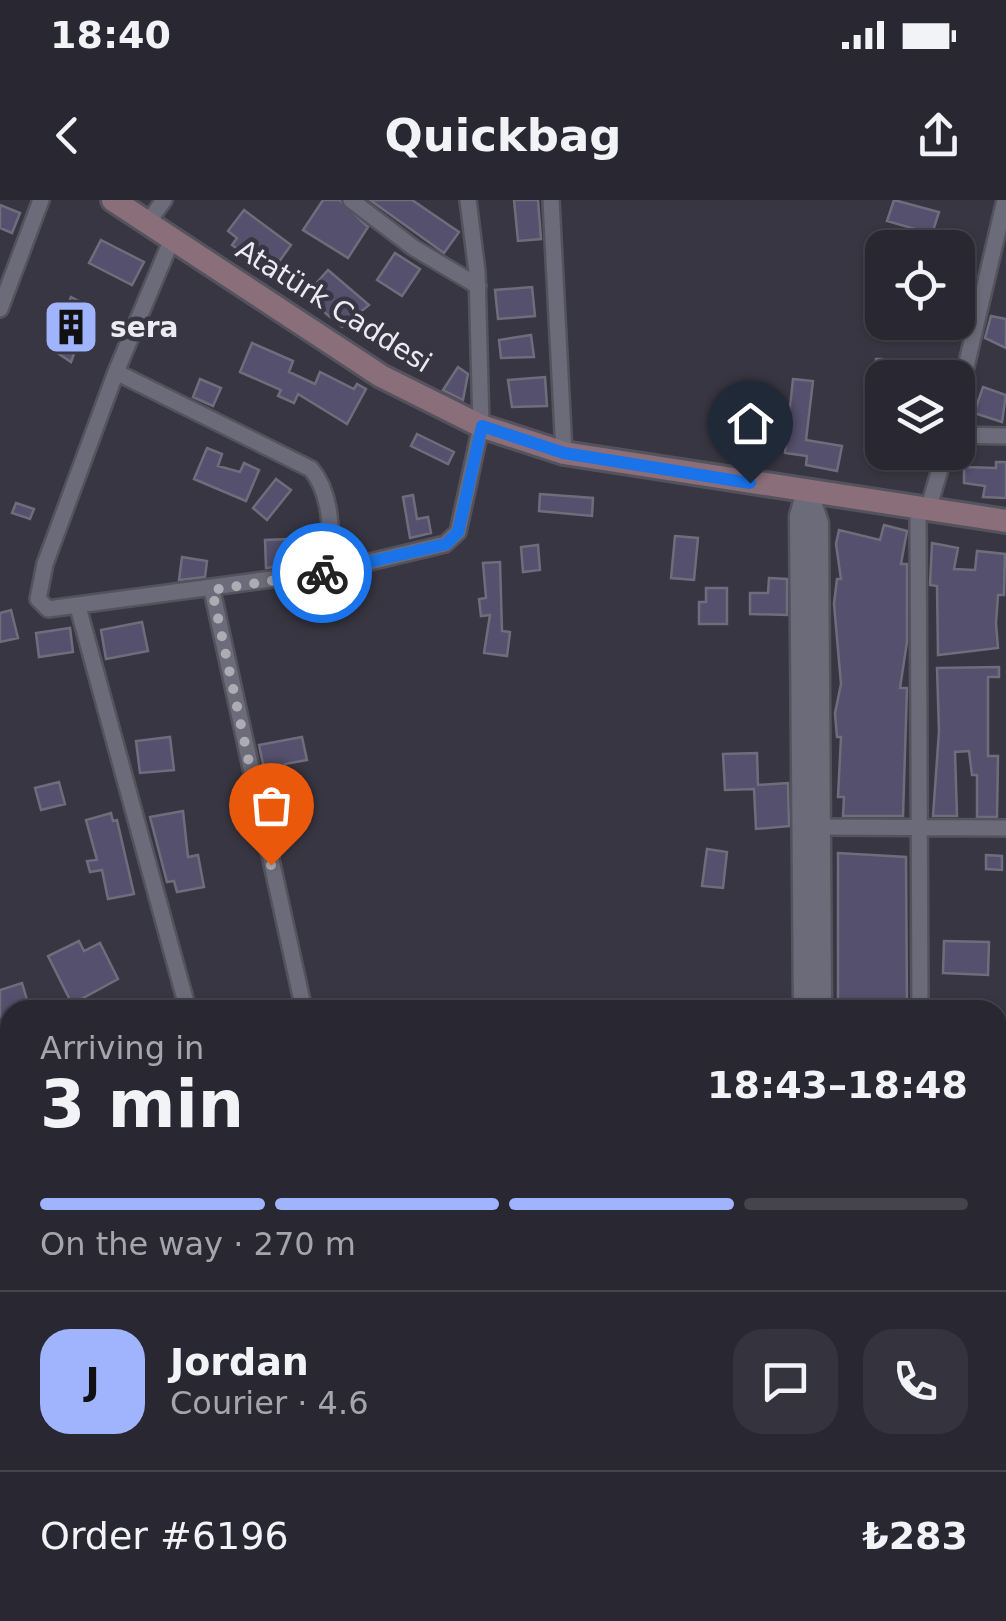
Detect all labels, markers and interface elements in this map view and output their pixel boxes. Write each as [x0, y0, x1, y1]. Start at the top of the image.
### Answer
text: 18:40 [50, 13, 171, 57]
icon: back [40, 108, 95, 163]
icon: share [911, 108, 966, 163]
text: Quickbag [384, 109, 622, 162]
map controls [865, 230, 975, 470]
button: locate [865, 230, 975, 340]
street label: Atatürk Caddesi [230, 233, 438, 379]
building icon: sera [41, 297, 101, 357]
place label: sera [110, 311, 178, 344]
button: layers [865, 360, 975, 470]
pin [708, 381, 793, 484]
icon: home [723, 396, 778, 451]
courier [272, 523, 372, 623]
icon: bike [295, 546, 350, 601]
pin [229, 763, 314, 866]
icon: bag [244, 778, 299, 833]
text: Arriving in [40, 1029, 204, 1067]
text: 18:43–18:48 [707, 1063, 968, 1107]
text: 3 min [40, 1067, 244, 1142]
text: On the way · 270 m [40, 1225, 356, 1263]
button: chat [733, 1329, 838, 1434]
button: phone [863, 1329, 968, 1434]
text: Jordan [170, 1340, 309, 1384]
text: J [85, 1359, 100, 1403]
text: Courier · 4.6 [170, 1384, 369, 1422]
text: Order #6196 [40, 1514, 289, 1558]
text: ₺283 [862, 1514, 968, 1558]

